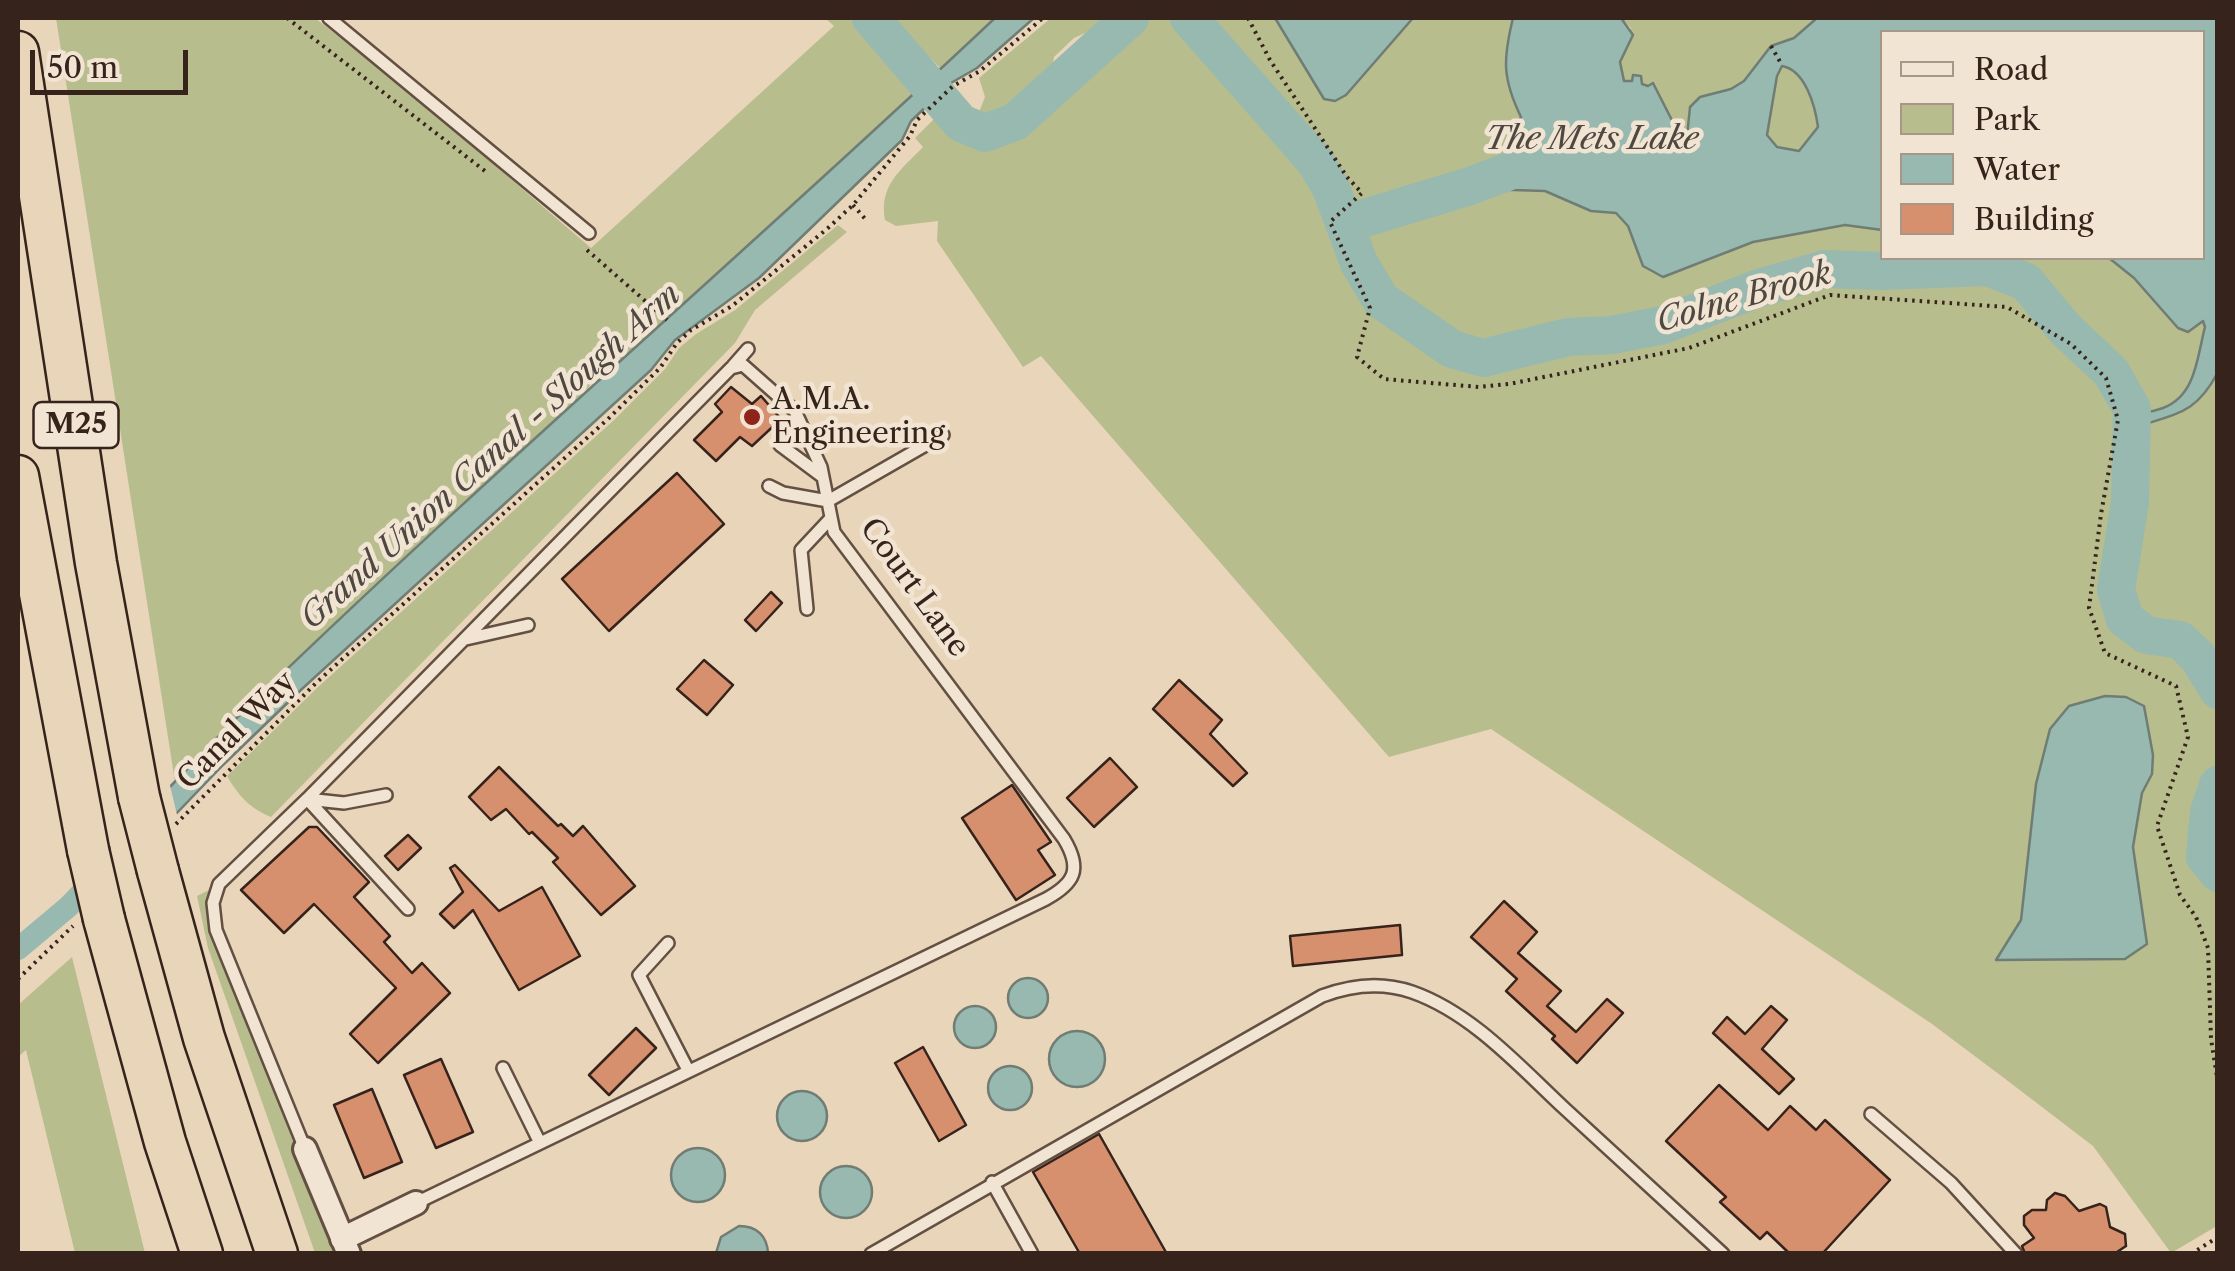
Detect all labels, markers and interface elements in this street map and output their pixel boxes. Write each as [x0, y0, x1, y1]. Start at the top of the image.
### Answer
scale bar [35, 30, 192, 92]
legend [1880, 30, 2205, 260]
text: 50 m [47, 49, 118, 86]
text: Road [1974, 51, 2048, 88]
text: Park [1974, 101, 2039, 138]
water label: The Mets Lake [1485, 121, 1699, 159]
text: Water [1974, 151, 2060, 188]
text: Building [1974, 201, 2094, 238]
water label: Colne Brook [1652, 255, 1836, 341]
water label: Grand Union Canal - Slough Arm [293, 276, 689, 638]
place label: A.M.A. Engineering [772, 382, 945, 452]
road number: M25 [34, 402, 118, 448]
marker: A.M.A. Engineering [741, 406, 763, 428]
street label: Court Lane [852, 512, 976, 664]
street label: Canal Way [170, 664, 304, 798]

